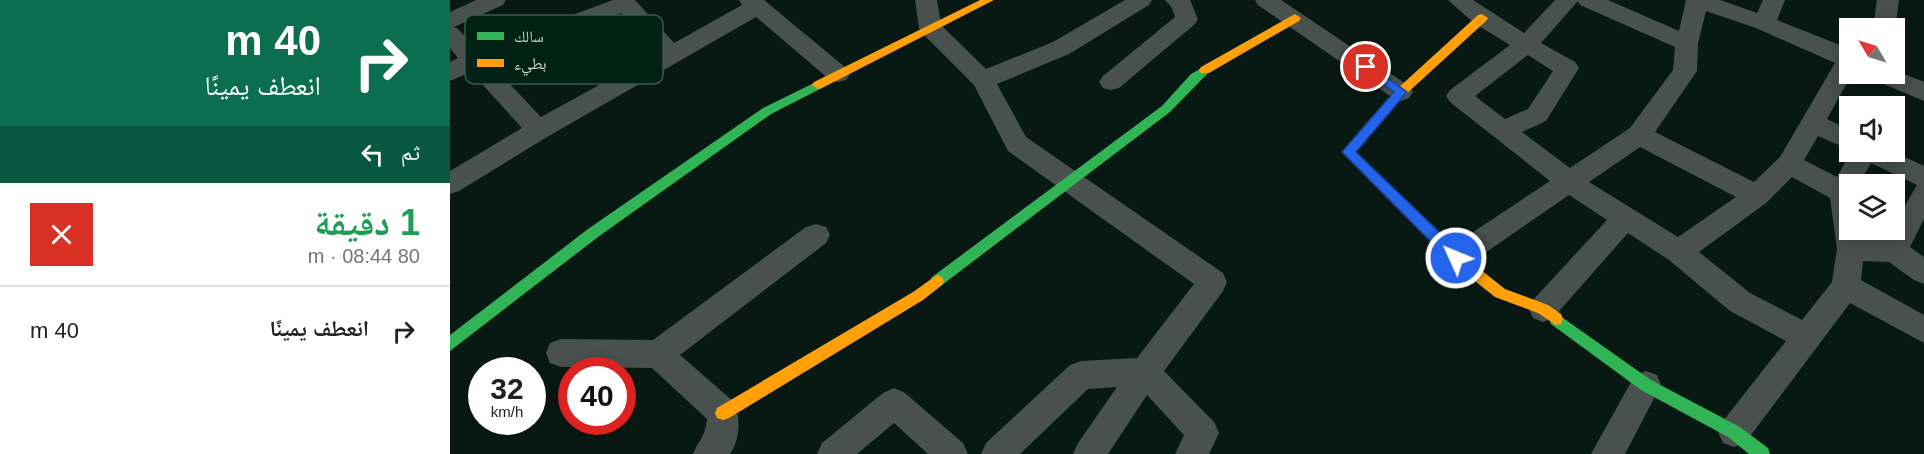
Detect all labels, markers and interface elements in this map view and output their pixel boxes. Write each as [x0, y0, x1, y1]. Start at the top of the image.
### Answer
legend [465, 15, 663, 84]
text: 40 m [225, 17, 321, 64]
north arrow [1839, 18, 1905, 84]
map controls [1839, 18, 1905, 240]
icon: right [342, 24, 420, 102]
text: سالك [514, 28, 544, 45]
pin [1340, 41, 1391, 92]
icon: arrive [1349, 50, 1382, 83]
text: بطيء [514, 55, 546, 76]
text: انعطف يمينًا [205, 71, 321, 101]
button: sound [1839, 96, 1905, 162]
icon: left [356, 138, 389, 171]
text: ثم [401, 140, 420, 165]
button: layers [1839, 174, 1905, 240]
text: 1 دقيقة [314, 202, 420, 243]
button: close [30, 203, 93, 266]
position arrow [1424, 226, 1488, 290]
text: 80 m · 08:44 [308, 245, 420, 267]
icon: right [387, 315, 420, 348]
text: انعطف يمينًا [270, 316, 369, 341]
text: 40 m [30, 318, 79, 343]
speed limit sign: 40 [558, 357, 636, 435]
text: 32 [490, 372, 524, 405]
text: km/h [491, 403, 523, 420]

